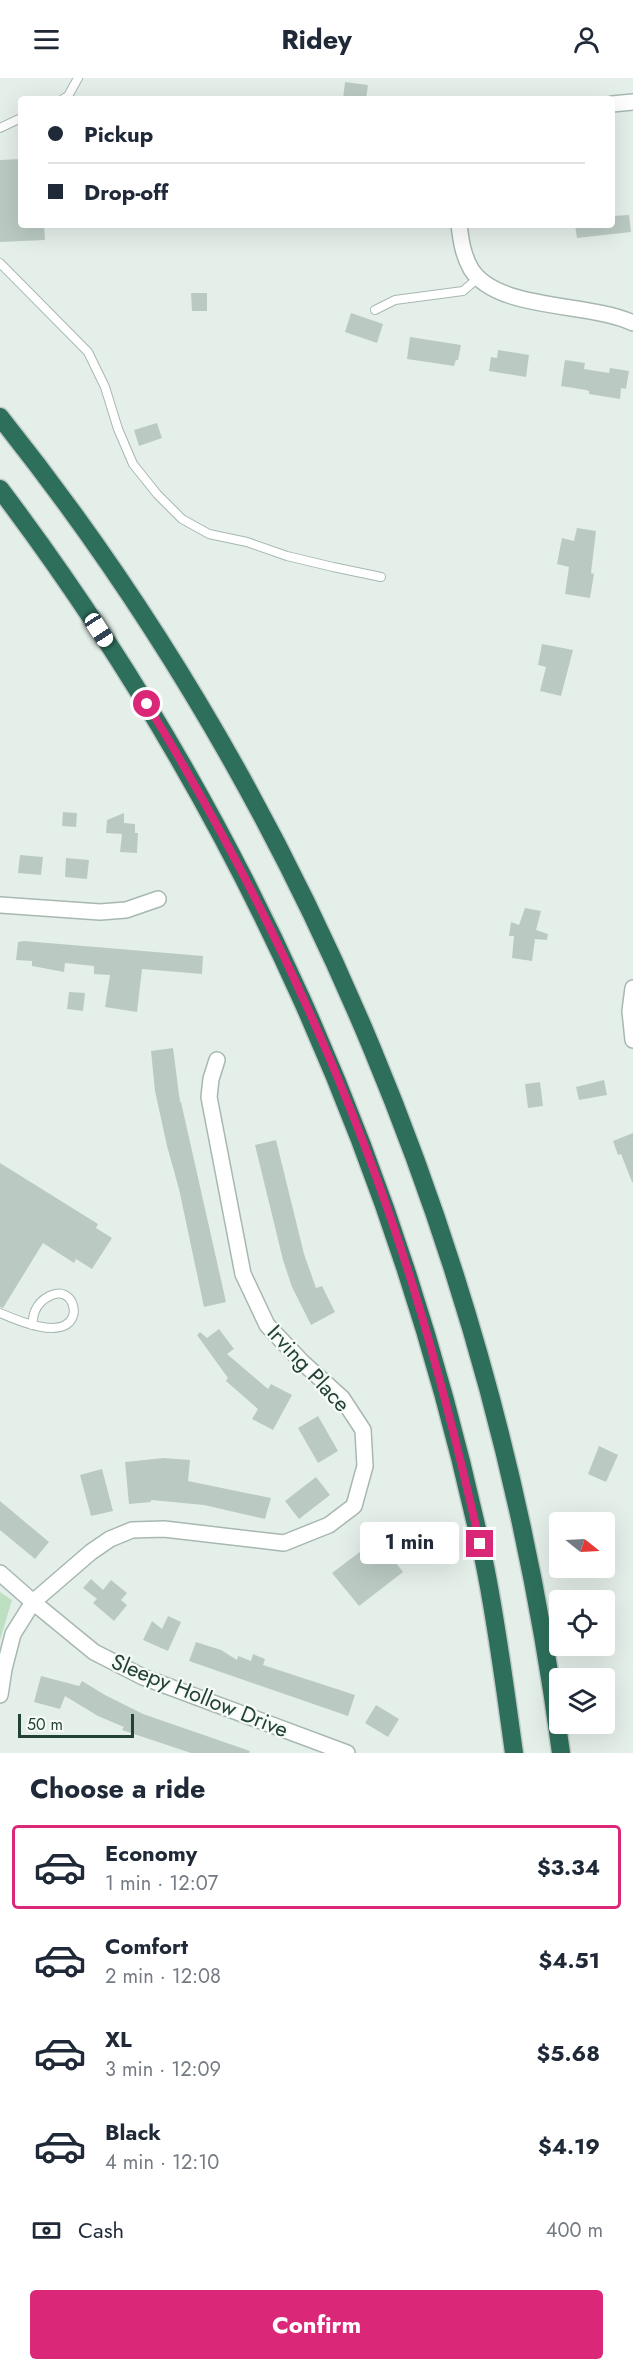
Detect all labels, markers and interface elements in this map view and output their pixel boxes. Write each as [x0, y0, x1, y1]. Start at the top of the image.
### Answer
text: Ridey [281, 20, 352, 59]
icon: menu [30, 23, 63, 56]
icon: person [570, 23, 603, 56]
text: Pickup [84, 118, 153, 150]
text: Drop-off [84, 176, 168, 208]
car [82, 610, 116, 650]
route start [133, 690, 160, 717]
street label: Irving Place [260, 1317, 358, 1419]
north arrow [549, 1512, 615, 1578]
map controls [549, 1512, 615, 1734]
callout: 1 min [360, 1523, 459, 1565]
text: 1 min [385, 1528, 434, 1557]
route end [466, 1530, 493, 1557]
button: locate [549, 1590, 615, 1656]
street label: Sleepy Hollow Drive [107, 1645, 293, 1745]
button: layers [549, 1668, 615, 1734]
scale bar [18, 1711, 134, 1738]
text: 50 m [27, 1713, 63, 1736]
text: Choose a ride [30, 1769, 205, 1808]
text: Economy [105, 1837, 197, 1869]
icon: car [33, 1840, 87, 1894]
text: $3.34 [537, 1851, 600, 1883]
text: 1 min · 12:07 [105, 1869, 218, 1898]
text: Comfort [105, 1930, 188, 1962]
icon: car [33, 1933, 87, 1987]
text: $4.51 [538, 1944, 600, 1976]
text: 2 min · 12:08 [105, 1962, 221, 1991]
text: XL [105, 2023, 132, 2055]
icon: car [33, 2026, 87, 2080]
text: $5.68 [537, 2037, 600, 2069]
text: 3 min · 12:09 [105, 2055, 221, 2084]
text: Black [105, 2116, 161, 2148]
icon: car [33, 2119, 87, 2173]
text: $4.19 [538, 2130, 600, 2162]
text: 4 min · 12:10 [105, 2148, 219, 2177]
icon: cash [30, 2214, 63, 2247]
text: Cash [78, 2214, 124, 2246]
text: 400 m [546, 2216, 603, 2245]
button: Confirm [30, 2290, 603, 2359]

